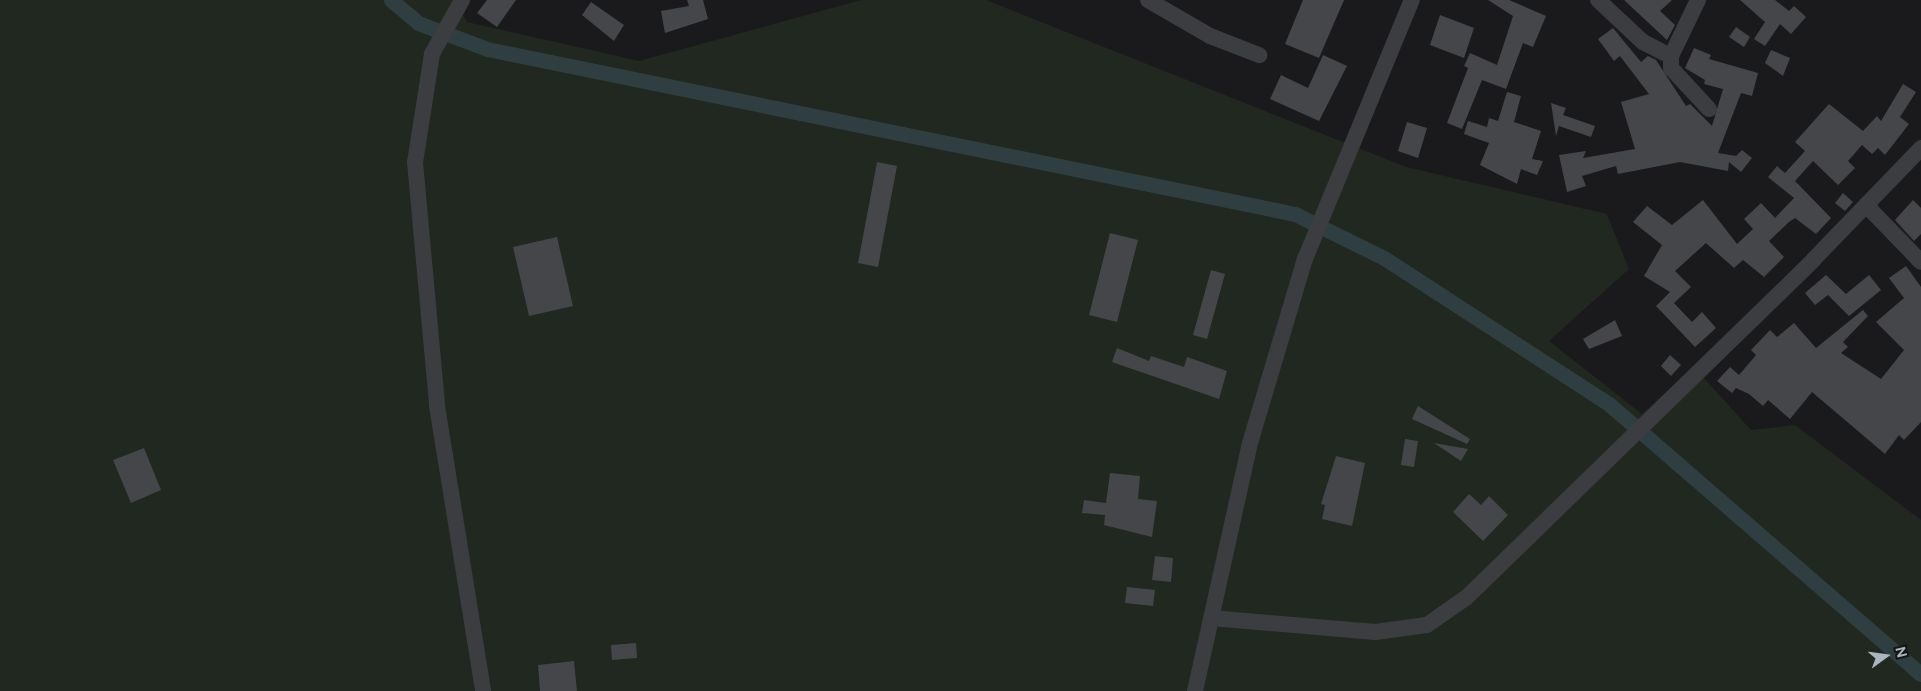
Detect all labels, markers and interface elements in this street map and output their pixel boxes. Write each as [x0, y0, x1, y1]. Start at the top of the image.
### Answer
north arrow [1861, 631, 1911, 681]
text: N [1891, 645, 1911, 660]

